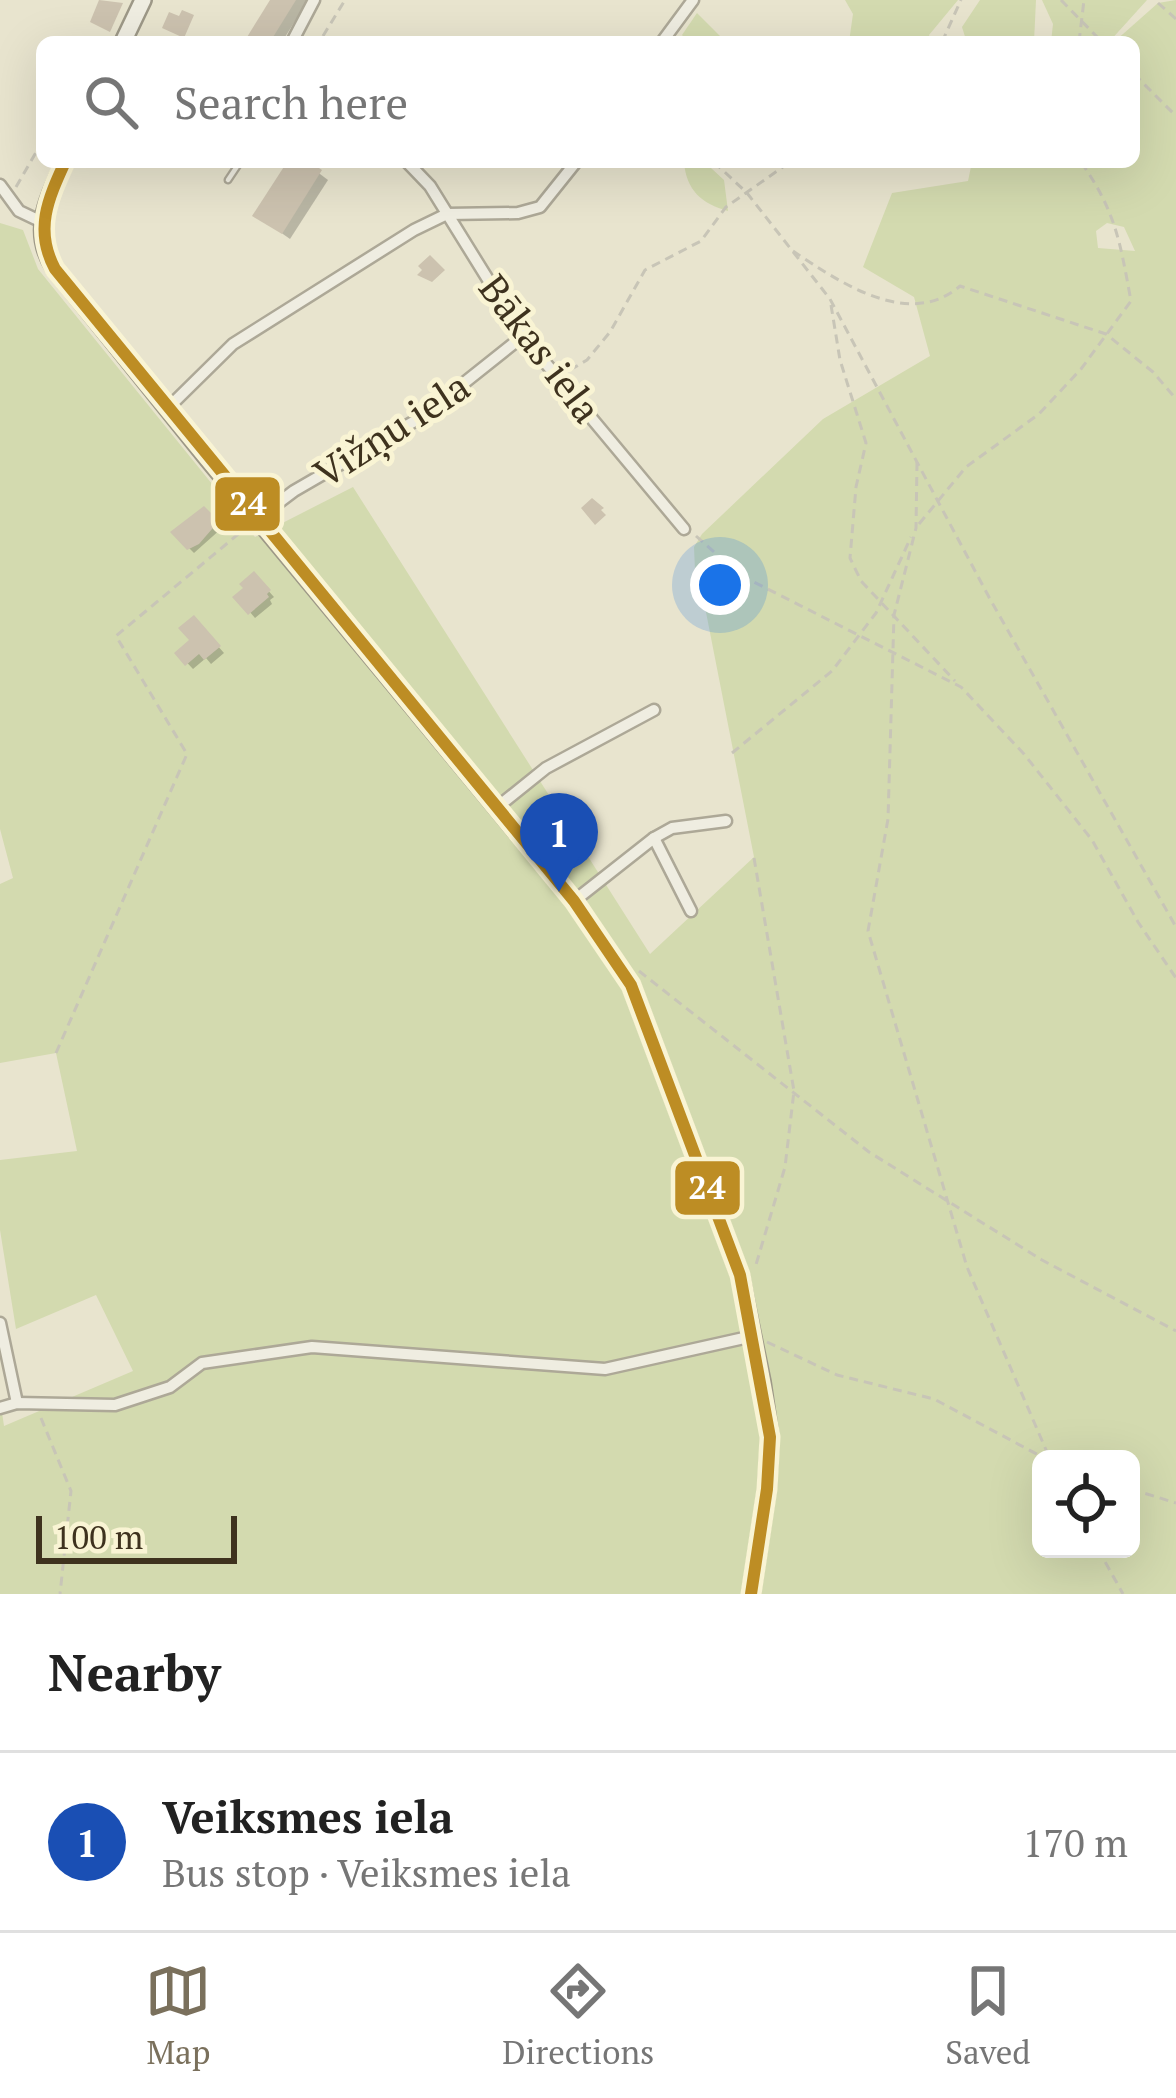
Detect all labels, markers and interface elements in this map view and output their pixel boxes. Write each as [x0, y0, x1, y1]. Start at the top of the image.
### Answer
search box [36, 36, 1140, 168]
icon: search [78, 69, 144, 135]
text: Search here [174, 72, 408, 132]
street label: Bākas iela [468, 263, 614, 433]
street label: Vižņu iela [303, 359, 479, 499]
line badge: 24 [213, 475, 282, 533]
text: 24 [229, 481, 267, 524]
your location [690, 555, 750, 615]
pin: 1 [520, 793, 598, 892]
line badge: 24 [673, 1159, 742, 1217]
text: 24 [688, 1165, 726, 1208]
map controls [1032, 1450, 1140, 1558]
button: locate [1032, 1450, 1140, 1558]
scale bar [36, 1510, 237, 1563]
text: 100 m [54, 1515, 143, 1558]
text: Nearby [48, 1638, 221, 1706]
text: Veiksmes iela [162, 1786, 454, 1846]
text: 1 [76, 1816, 98, 1868]
text: 170 m [1023, 1816, 1128, 1868]
text: Bus stop · Veiksmes iela [162, 1846, 571, 1898]
tab: Map [145, 1958, 211, 2073]
tab: Directions [502, 1958, 654, 2073]
tab: Saved [945, 1958, 1031, 2073]

